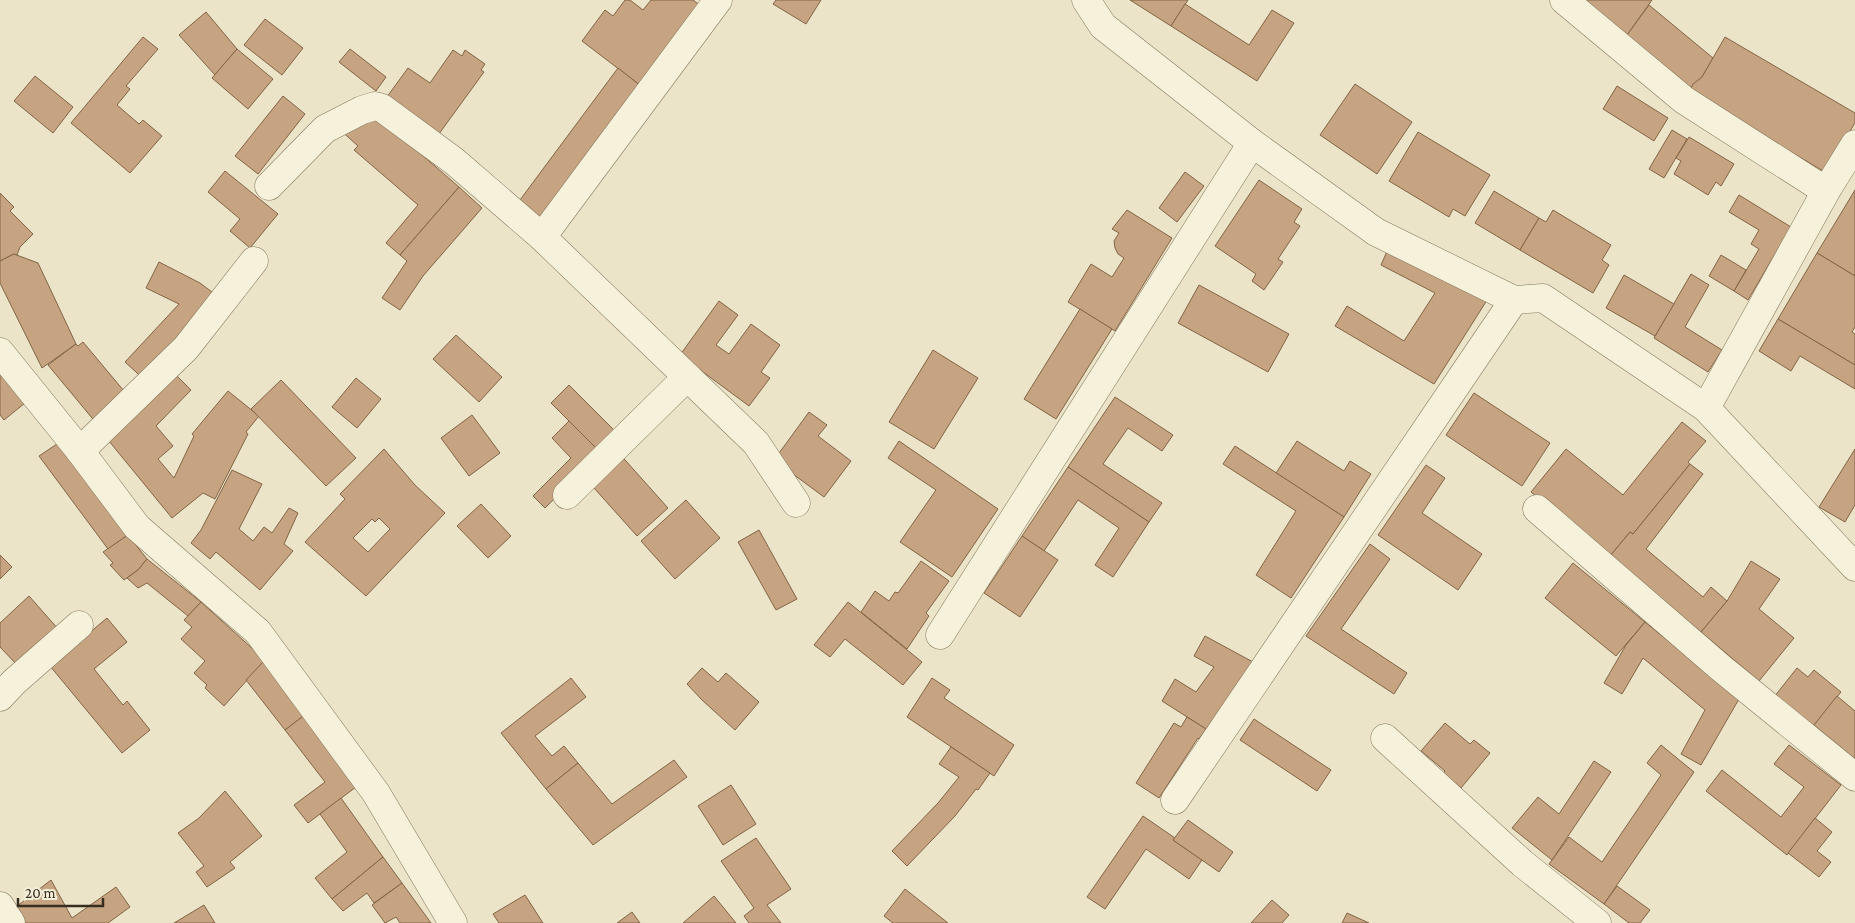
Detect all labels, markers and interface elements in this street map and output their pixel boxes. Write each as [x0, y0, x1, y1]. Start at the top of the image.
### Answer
scale bar [18, 876, 102, 908]
text: 20 m [25, 885, 56, 901]

